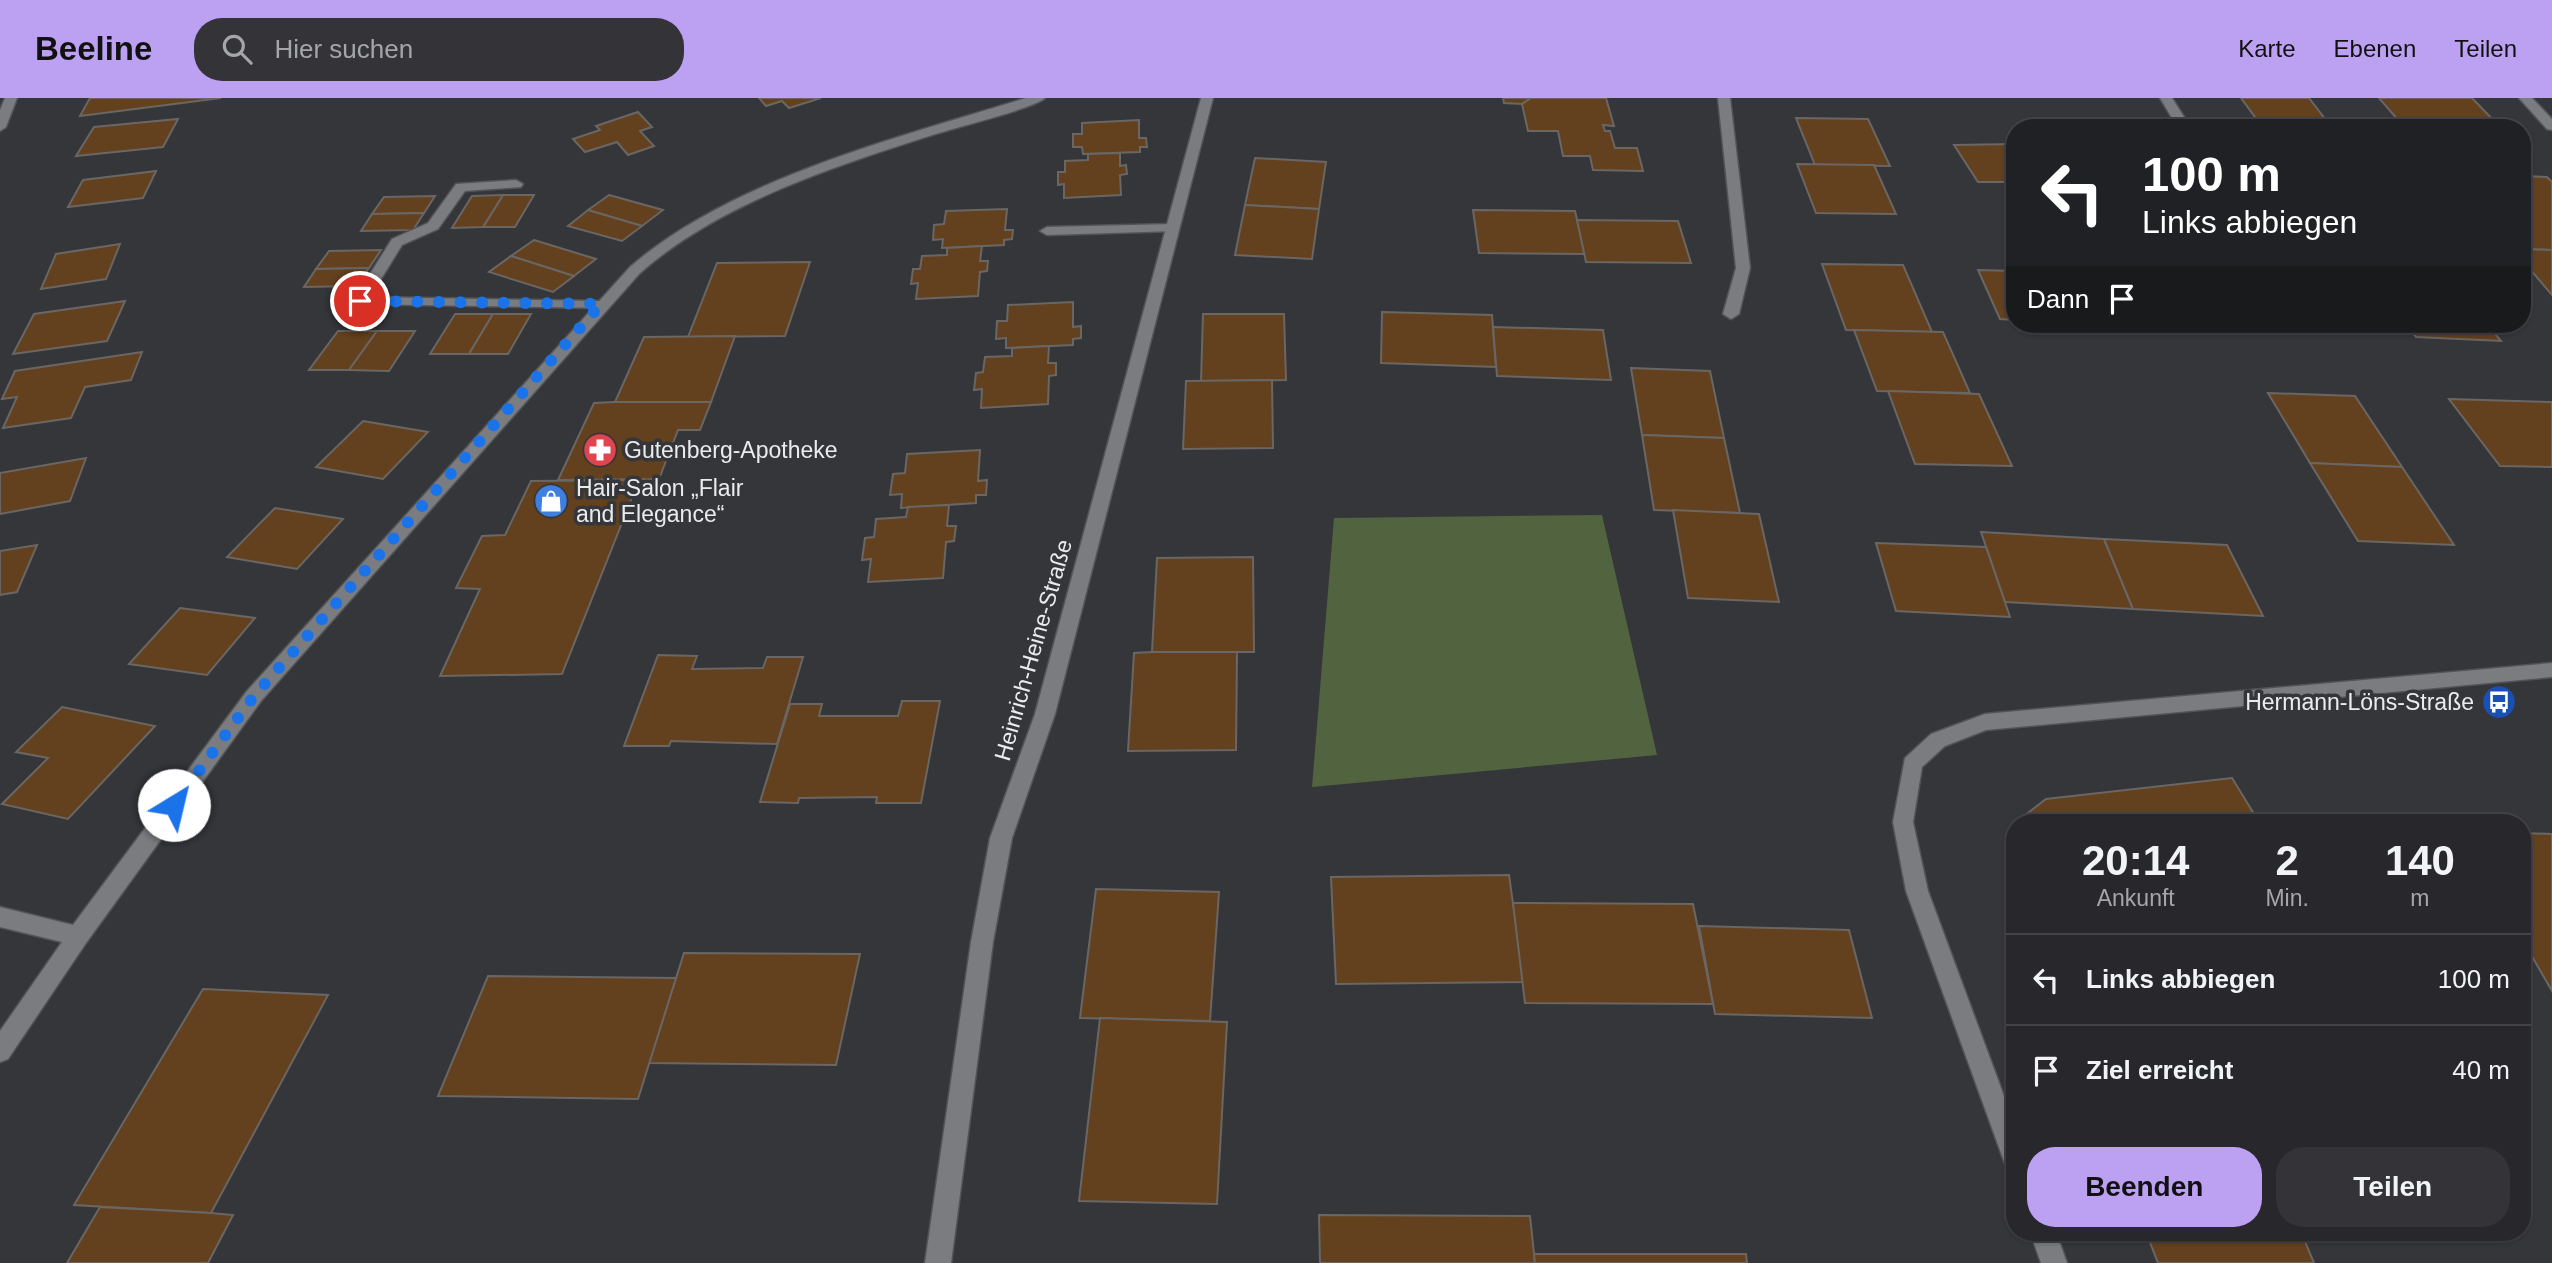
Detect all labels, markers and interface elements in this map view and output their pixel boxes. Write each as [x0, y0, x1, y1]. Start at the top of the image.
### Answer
search box [194, 18, 684, 81]
text: Beeline [35, 30, 152, 67]
icon: search [218, 30, 256, 68]
text: Hier suchen [274, 34, 413, 64]
text: Karte [2238, 35, 2296, 62]
text: Ebenen [2334, 35, 2416, 62]
text: Teilen [2454, 35, 2517, 62]
icon: left [2027, 147, 2118, 238]
text: 100 m [2142, 147, 2281, 201]
text: Links abbiegen [2142, 204, 2357, 240]
pin [330, 271, 390, 331]
icon: arrive [2103, 280, 2141, 318]
icon: arrive [341, 282, 379, 320]
text: Dann [2027, 284, 2089, 314]
pharmacy icon: Gutenberg-Apotheke [581, 431, 619, 469]
place label: Gutenberg-Apotheke [624, 437, 838, 463]
place label: Hair-Salon „Flair and Elegance“ [576, 475, 744, 527]
shop icon: Hair-Salon „Flair and Elegance“ [532, 482, 570, 520]
street label: Heinrich-Heine-Straße [989, 536, 1077, 764]
bus stop icon: Hermann-Löns-Straße [2480, 683, 2518, 721]
place label: Hermann-Löns-Straße [2245, 689, 2474, 715]
position arrow [137, 768, 211, 842]
text: 20:14 [2082, 837, 2189, 884]
text: 2 [2275, 837, 2299, 884]
text: 140 [2385, 837, 2455, 884]
text: Ankunft [2097, 885, 2175, 911]
text: Min. [2265, 885, 2309, 911]
text: m [2410, 885, 2430, 911]
icon: left [2027, 961, 2065, 999]
text: Links abbiegen [2086, 964, 2275, 994]
text: 100 m [2438, 964, 2510, 994]
icon: arrive [2027, 1052, 2065, 1090]
text: Ziel erreicht [2086, 1055, 2233, 1085]
text: 40 m [2452, 1055, 2510, 1085]
button: Beenden [2027, 1147, 2262, 1227]
button: Teilen [2276, 1147, 2510, 1227]

